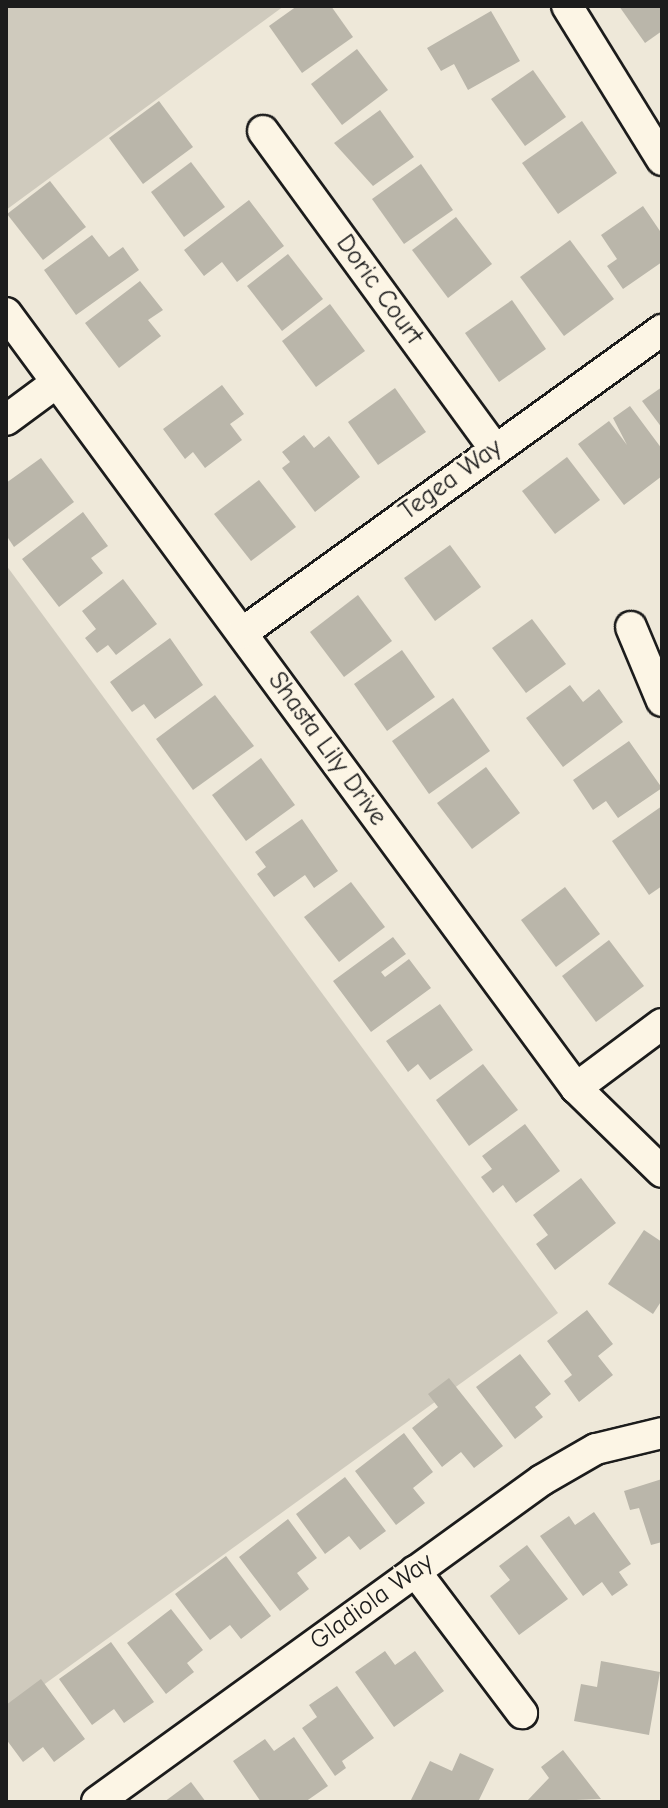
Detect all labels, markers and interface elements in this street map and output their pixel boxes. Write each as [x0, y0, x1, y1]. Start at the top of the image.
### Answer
street label: Doric Court [329, 229, 429, 351]
street label: Tegea Way [394, 432, 508, 528]
street label: Shasta Lily Drive [261, 666, 393, 832]
street label: Gladiola Way [304, 1547, 440, 1657]

